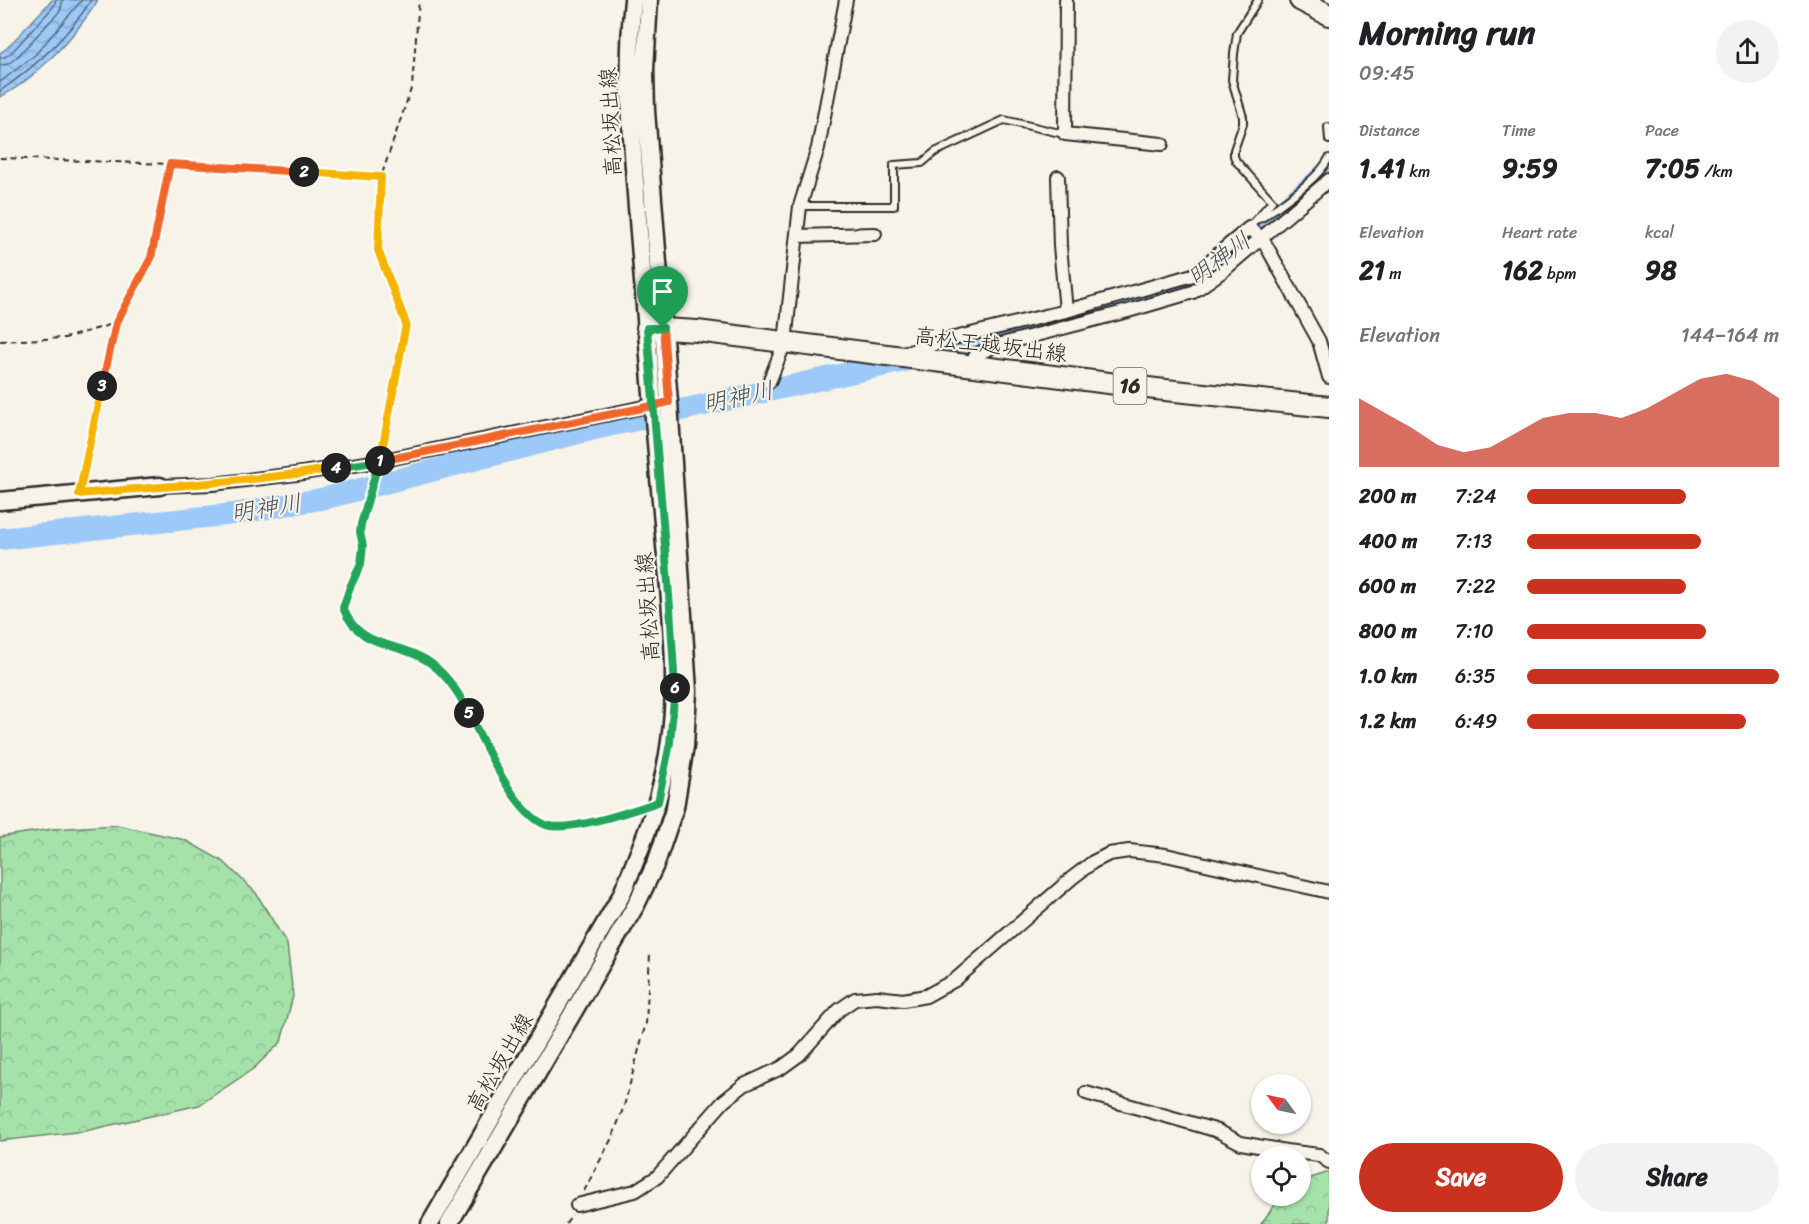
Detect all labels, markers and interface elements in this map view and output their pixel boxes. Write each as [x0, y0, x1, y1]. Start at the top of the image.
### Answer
text: Morning run [1359, 4, 1535, 62]
button: share [1716, 20, 1779, 83]
text: 09:45 [1359, 56, 1415, 91]
street label: 高松坂出線 [588, 66, 633, 178]
text: Distance [1359, 116, 1420, 145]
text: Time [1502, 116, 1536, 145]
text: Pace [1645, 116, 1679, 145]
text: 1.41 [1359, 145, 1405, 191]
text: 9:59 [1502, 145, 1558, 191]
text: 7:05 [1645, 145, 1700, 191]
pin: 2 [289, 157, 319, 187]
text: 2 [299, 157, 309, 186]
text: km [1405, 157, 1430, 186]
text: /km [1700, 157, 1733, 186]
text: Elevation [1359, 218, 1424, 247]
text: Heart rate [1502, 218, 1577, 247]
text: kcal [1645, 218, 1674, 247]
water label: 明神川 [1178, 221, 1260, 297]
text: 21 [1359, 247, 1385, 293]
text: 162 [1502, 247, 1543, 293]
text: 98 [1645, 247, 1677, 293]
text: m [1385, 259, 1402, 288]
text: bpm [1543, 259, 1577, 288]
pin [637, 266, 688, 328]
icon: arrive [646, 275, 679, 308]
street label: 高松王越坂出線 [912, 316, 1070, 373]
text: Elevation [1359, 318, 1440, 353]
text: 144–164 m [1681, 318, 1779, 353]
road number: 16 [1114, 368, 1146, 404]
water label: 明神川 [698, 369, 778, 425]
pin: 3 [87, 371, 117, 401]
text: 3 [98, 371, 106, 400]
pin: 1 [365, 446, 395, 476]
text: 1 [377, 446, 383, 475]
pin: 4 [321, 453, 351, 483]
text: 4 [331, 453, 341, 482]
text: 200 m [1359, 479, 1416, 514]
text: 7:24 [1455, 479, 1497, 514]
water label: 明神川 [227, 482, 305, 534]
text: 400 m [1359, 524, 1417, 559]
text: 7:13 [1455, 524, 1492, 559]
street label: 高松坂出線 [624, 551, 671, 663]
text: 600 m [1359, 569, 1416, 604]
text: 7:22 [1455, 569, 1496, 604]
text: 800 m [1359, 614, 1417, 649]
text: 7:10 [1455, 614, 1494, 649]
text: 1.0 km [1359, 659, 1417, 694]
text: 6:35 [1455, 659, 1496, 694]
pin: 6 [660, 673, 690, 703]
text: 6 [670, 673, 680, 702]
pin: 5 [454, 698, 484, 728]
text: 5 [464, 698, 474, 727]
text: 1.2 km [1359, 704, 1416, 739]
text: 6:49 [1455, 704, 1497, 739]
street label: 高松坂出線 [455, 1005, 544, 1120]
north arrow [1251, 1074, 1311, 1134]
map controls [1251, 1074, 1311, 1206]
button: Save [1359, 1143, 1563, 1212]
button: Share [1575, 1143, 1779, 1212]
button: locate [1251, 1146, 1311, 1206]

